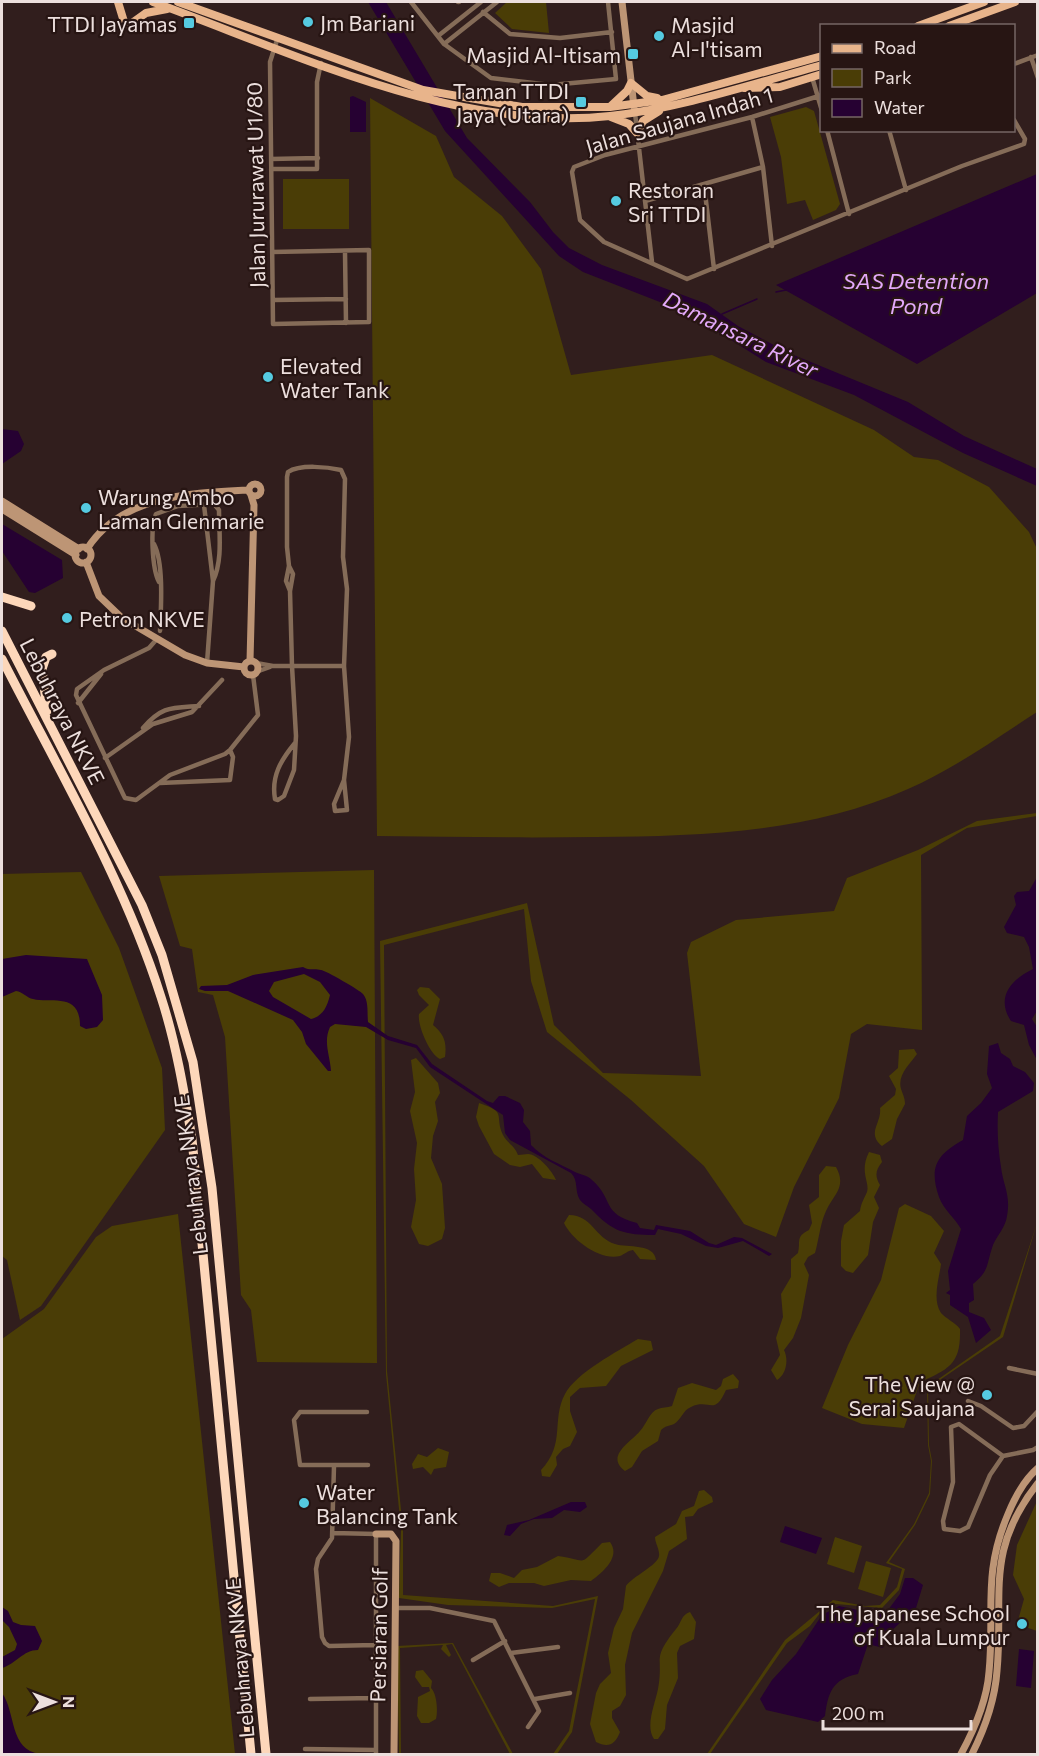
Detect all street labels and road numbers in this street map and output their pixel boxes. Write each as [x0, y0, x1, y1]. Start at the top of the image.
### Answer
street label: Jalan Saujana Indah 1 [582, 81, 776, 159]
street label: Jalan Jururawat U1/80 [241, 82, 269, 288]
street label: Lebuhraya NKVE [15, 634, 111, 788]
street label: Lebuhraya NKVE [168, 1094, 212, 1256]
street label: Persiaran Golf [364, 1567, 392, 1703]
street label: Lebuhraya NKVE [220, 1577, 258, 1739]

